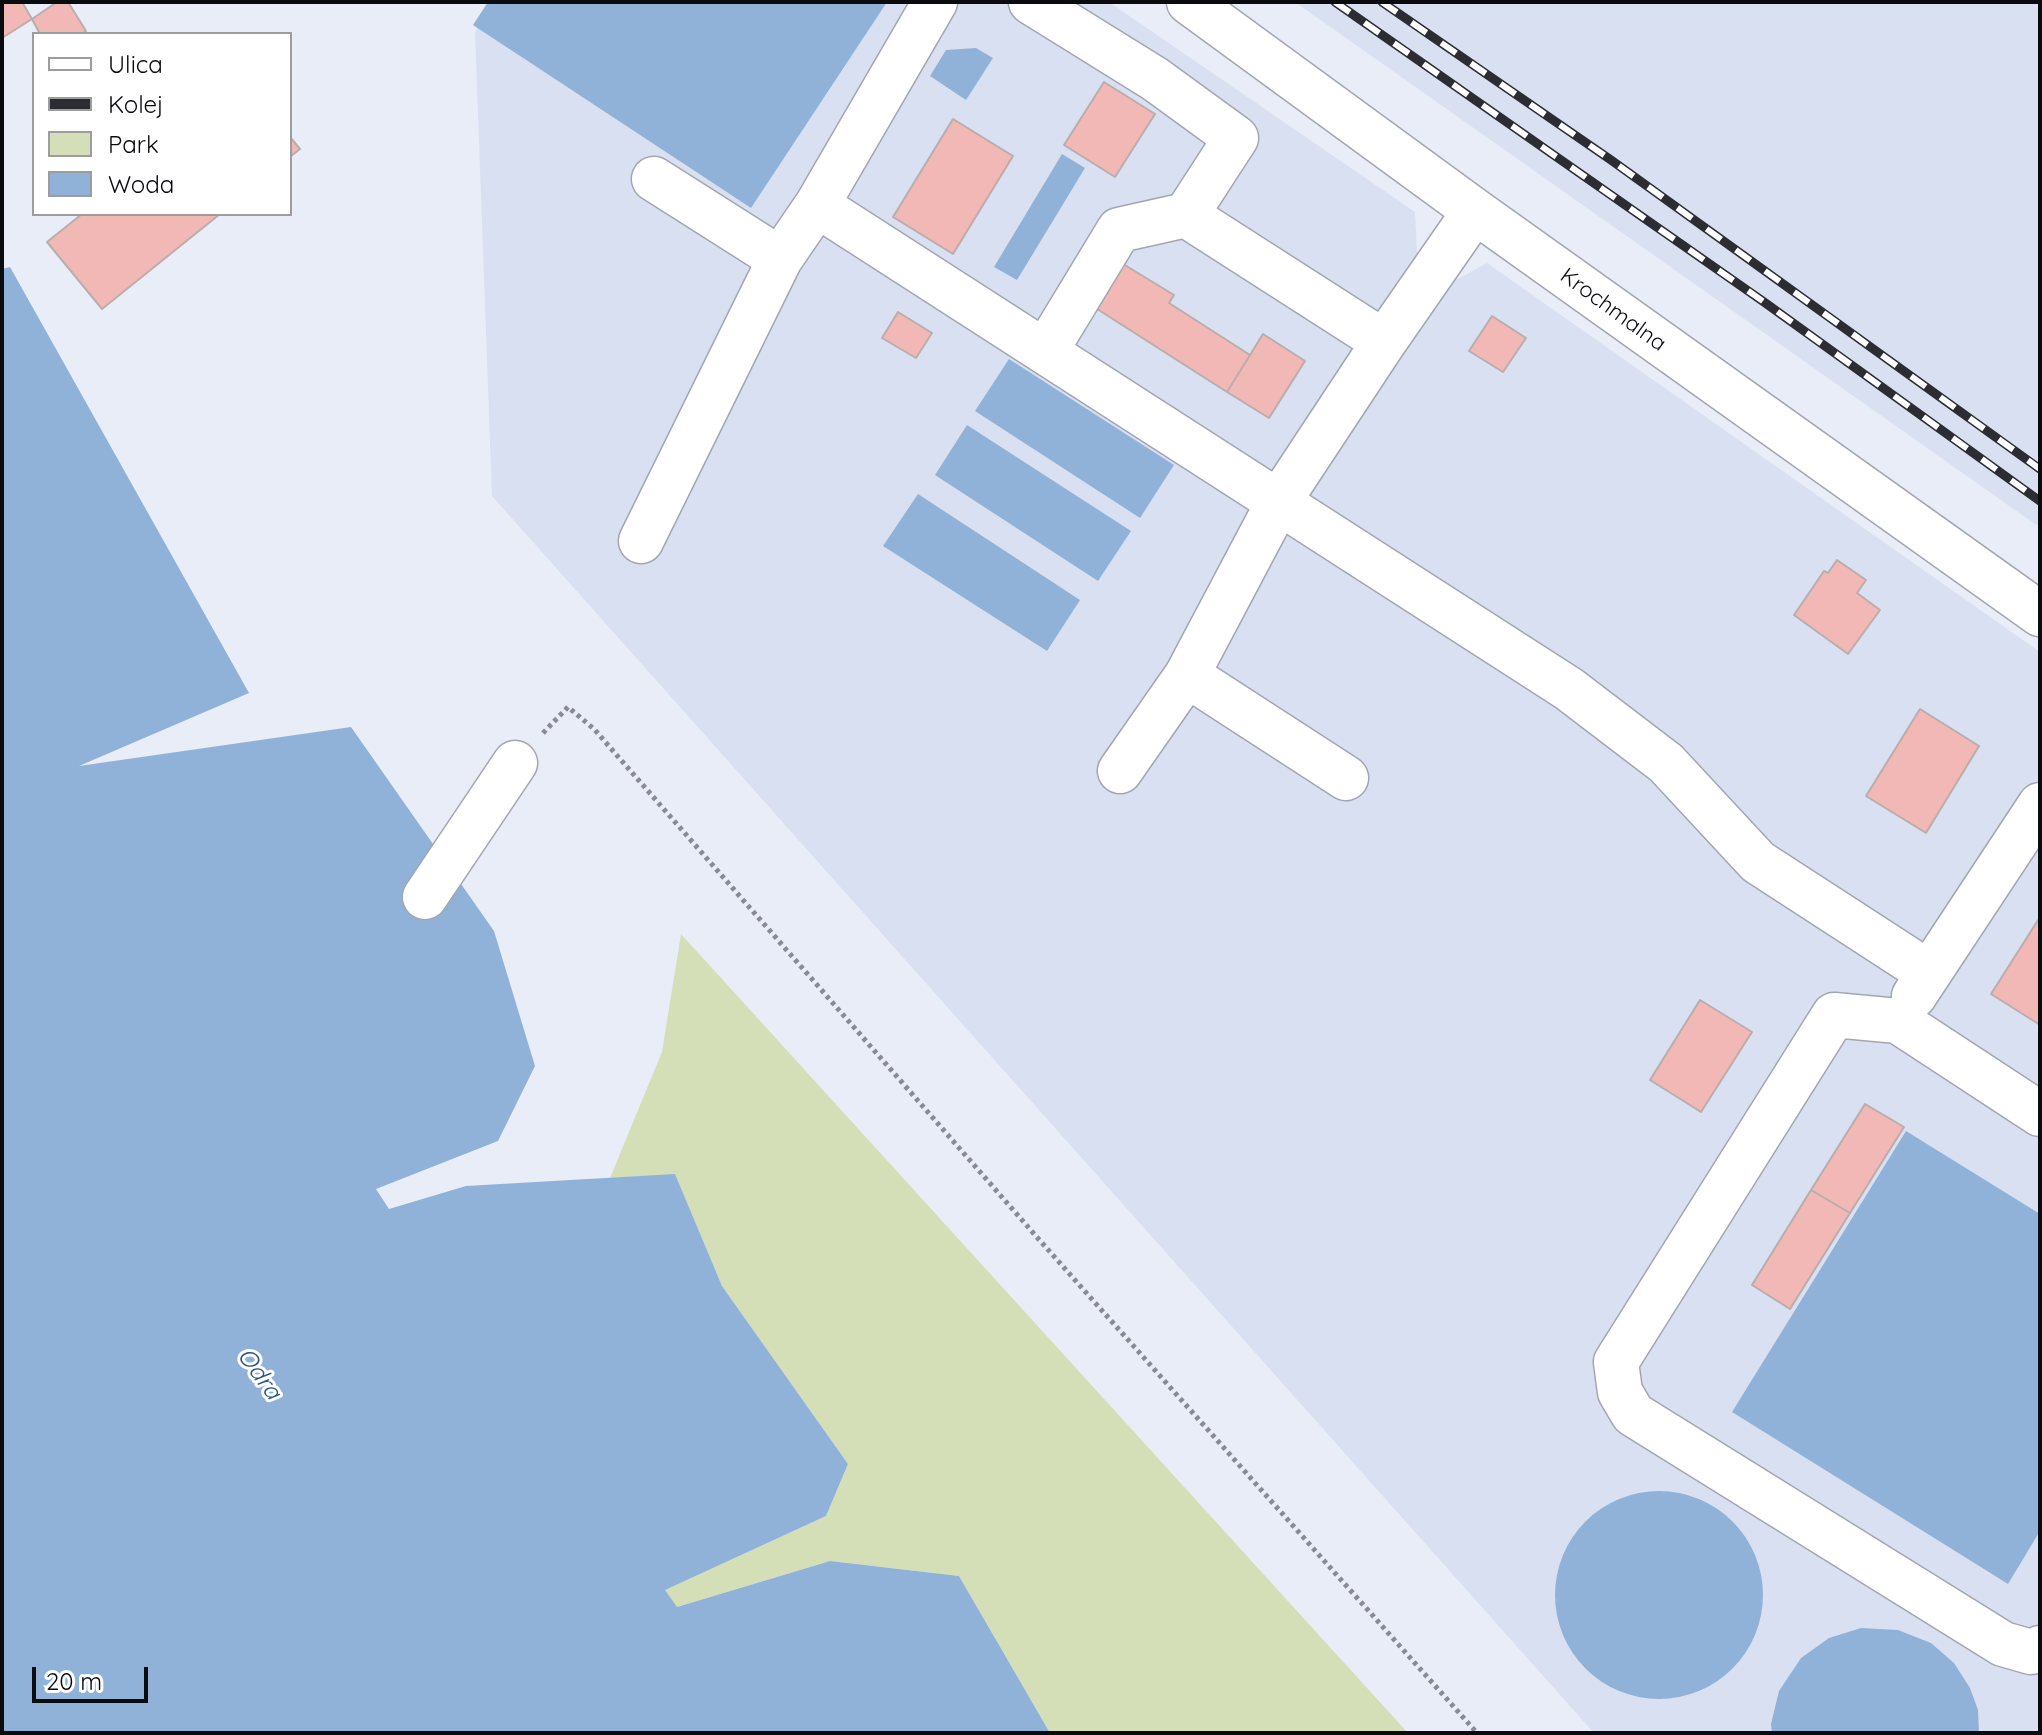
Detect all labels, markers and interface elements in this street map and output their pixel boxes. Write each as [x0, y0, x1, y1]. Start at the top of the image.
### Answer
legend [32, 32, 292, 216]
text: Ulica [108, 49, 163, 79]
text: Kolej [108, 89, 164, 119]
text: Park [108, 129, 159, 159]
text: Woda [108, 169, 174, 199]
street label: Krochmalna [1555, 263, 1671, 357]
water label: Odra [231, 1343, 287, 1405]
scale bar [36, 1651, 152, 1701]
text: 20 m [46, 1666, 102, 1696]

